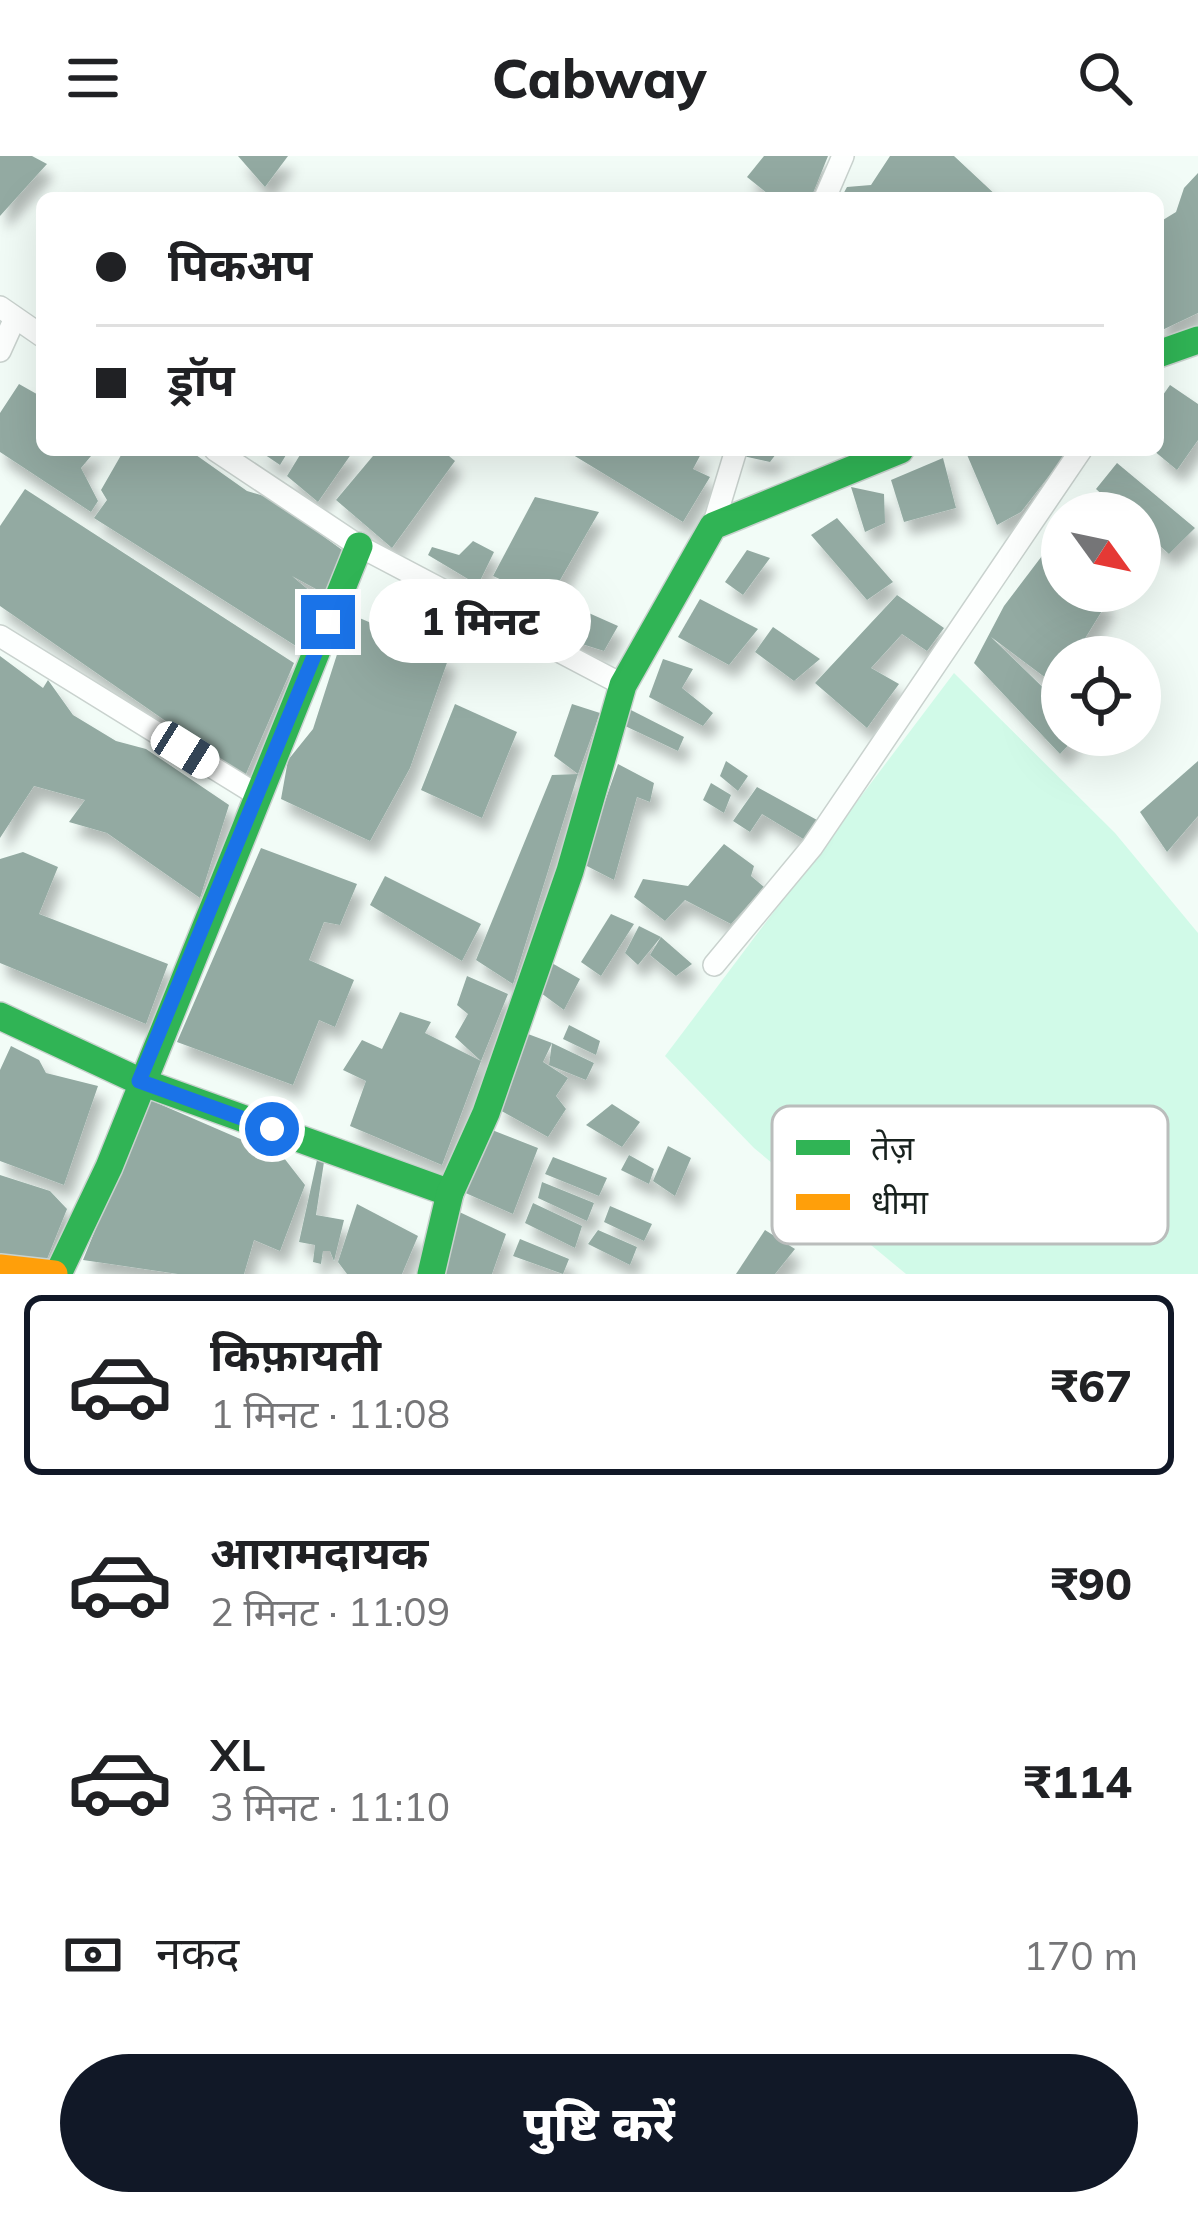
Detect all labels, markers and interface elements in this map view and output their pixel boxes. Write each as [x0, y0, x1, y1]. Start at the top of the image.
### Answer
text: Cabway [492, 44, 706, 112]
icon: menu [60, 45, 126, 111]
icon: search [1072, 45, 1138, 111]
text: पिकअप [168, 236, 312, 292]
text: ड्रॉप [168, 351, 235, 407]
north arrow [1041, 492, 1161, 612]
map controls [1041, 492, 1161, 756]
callout: 1 मिनट [370, 580, 592, 664]
route end [301, 595, 355, 649]
text: 1 मिनट [421, 596, 539, 645]
button: locate [1041, 636, 1161, 756]
car [145, 716, 225, 784]
route start [245, 1102, 299, 1156]
legend [772, 1106, 1168, 1244]
text: तेज़ [871, 1127, 915, 1168]
text: धीमा [871, 1181, 930, 1222]
text: किफ़ायती [210, 1326, 381, 1382]
icon: car [66, 1331, 174, 1439]
text: ₹67 [1051, 1357, 1132, 1413]
text: 1 मिनट · 11:08 [210, 1389, 450, 1438]
text: आरामदायक [210, 1524, 428, 1580]
icon: car [66, 1529, 174, 1637]
text: ₹90 [1051, 1555, 1132, 1611]
text: 2 मिनट · 11:09 [210, 1587, 450, 1636]
text: XL [210, 1726, 265, 1782]
icon: car [66, 1727, 174, 1835]
text: ₹114 [1024, 1753, 1132, 1809]
text: 3 मिनट · 11:10 [210, 1782, 450, 1831]
icon: cash [60, 1922, 126, 1988]
text: नकद [156, 1924, 239, 1980]
text: 170 m [1023, 1931, 1138, 1980]
button: पुष्टि करें [60, 2054, 1138, 2192]

